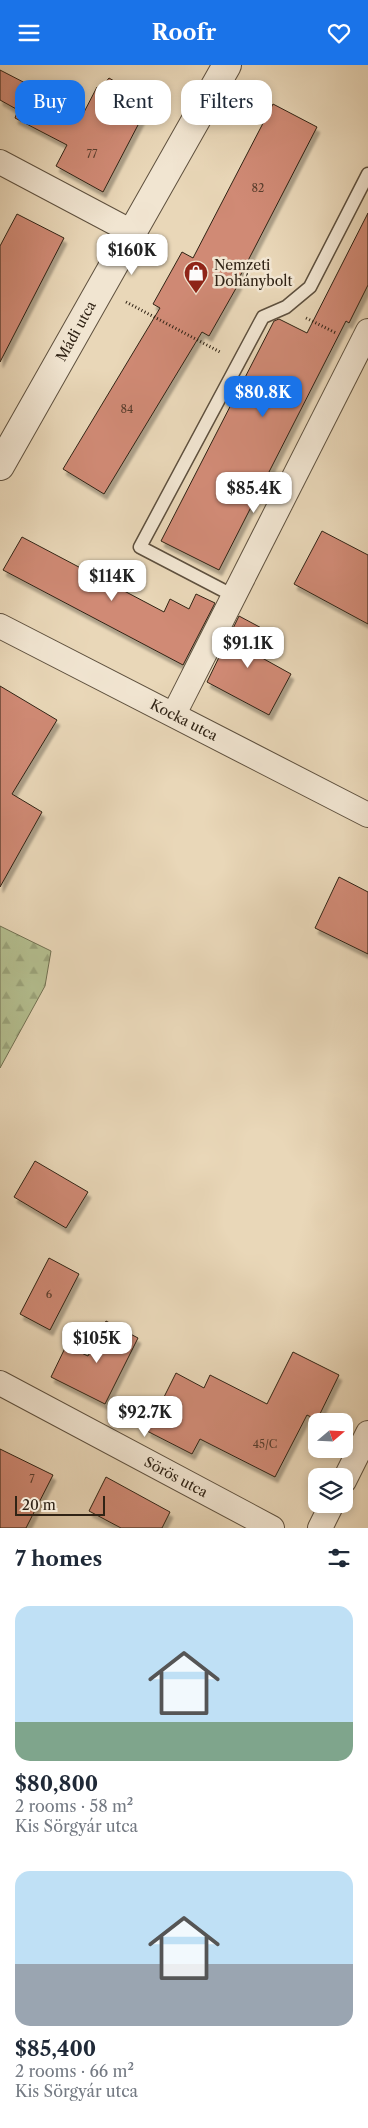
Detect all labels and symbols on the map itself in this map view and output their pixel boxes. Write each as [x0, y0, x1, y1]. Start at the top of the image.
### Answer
house number: 77 [87, 147, 98, 161]
house number: 82 [252, 181, 264, 195]
pin: $160K [97, 233, 167, 276]
place label: Nemzeti Dohánybolt [214, 256, 292, 290]
shop icon: Nemzeti Dohánybolt [183, 260, 209, 294]
street label: Mádi utca [52, 297, 100, 364]
pin: $80.8K [222, 375, 304, 418]
house number: 84 [121, 402, 133, 416]
pin: $85.4K [213, 471, 295, 514]
pin: $114K [77, 559, 147, 602]
pin: $91.1K [207, 627, 289, 669]
street label: Kocka utca [147, 695, 221, 745]
house number: 6 [46, 1287, 53, 1301]
pin: $105K [62, 1321, 132, 1364]
pin: $92.7K [104, 1395, 186, 1438]
north arrow [308, 1413, 352, 1457]
house number: 45/C [253, 1437, 277, 1451]
street label: Sörös utca [141, 1453, 211, 1502]
house number: 7 [29, 1472, 35, 1486]
scale bar [15, 1493, 105, 1516]

